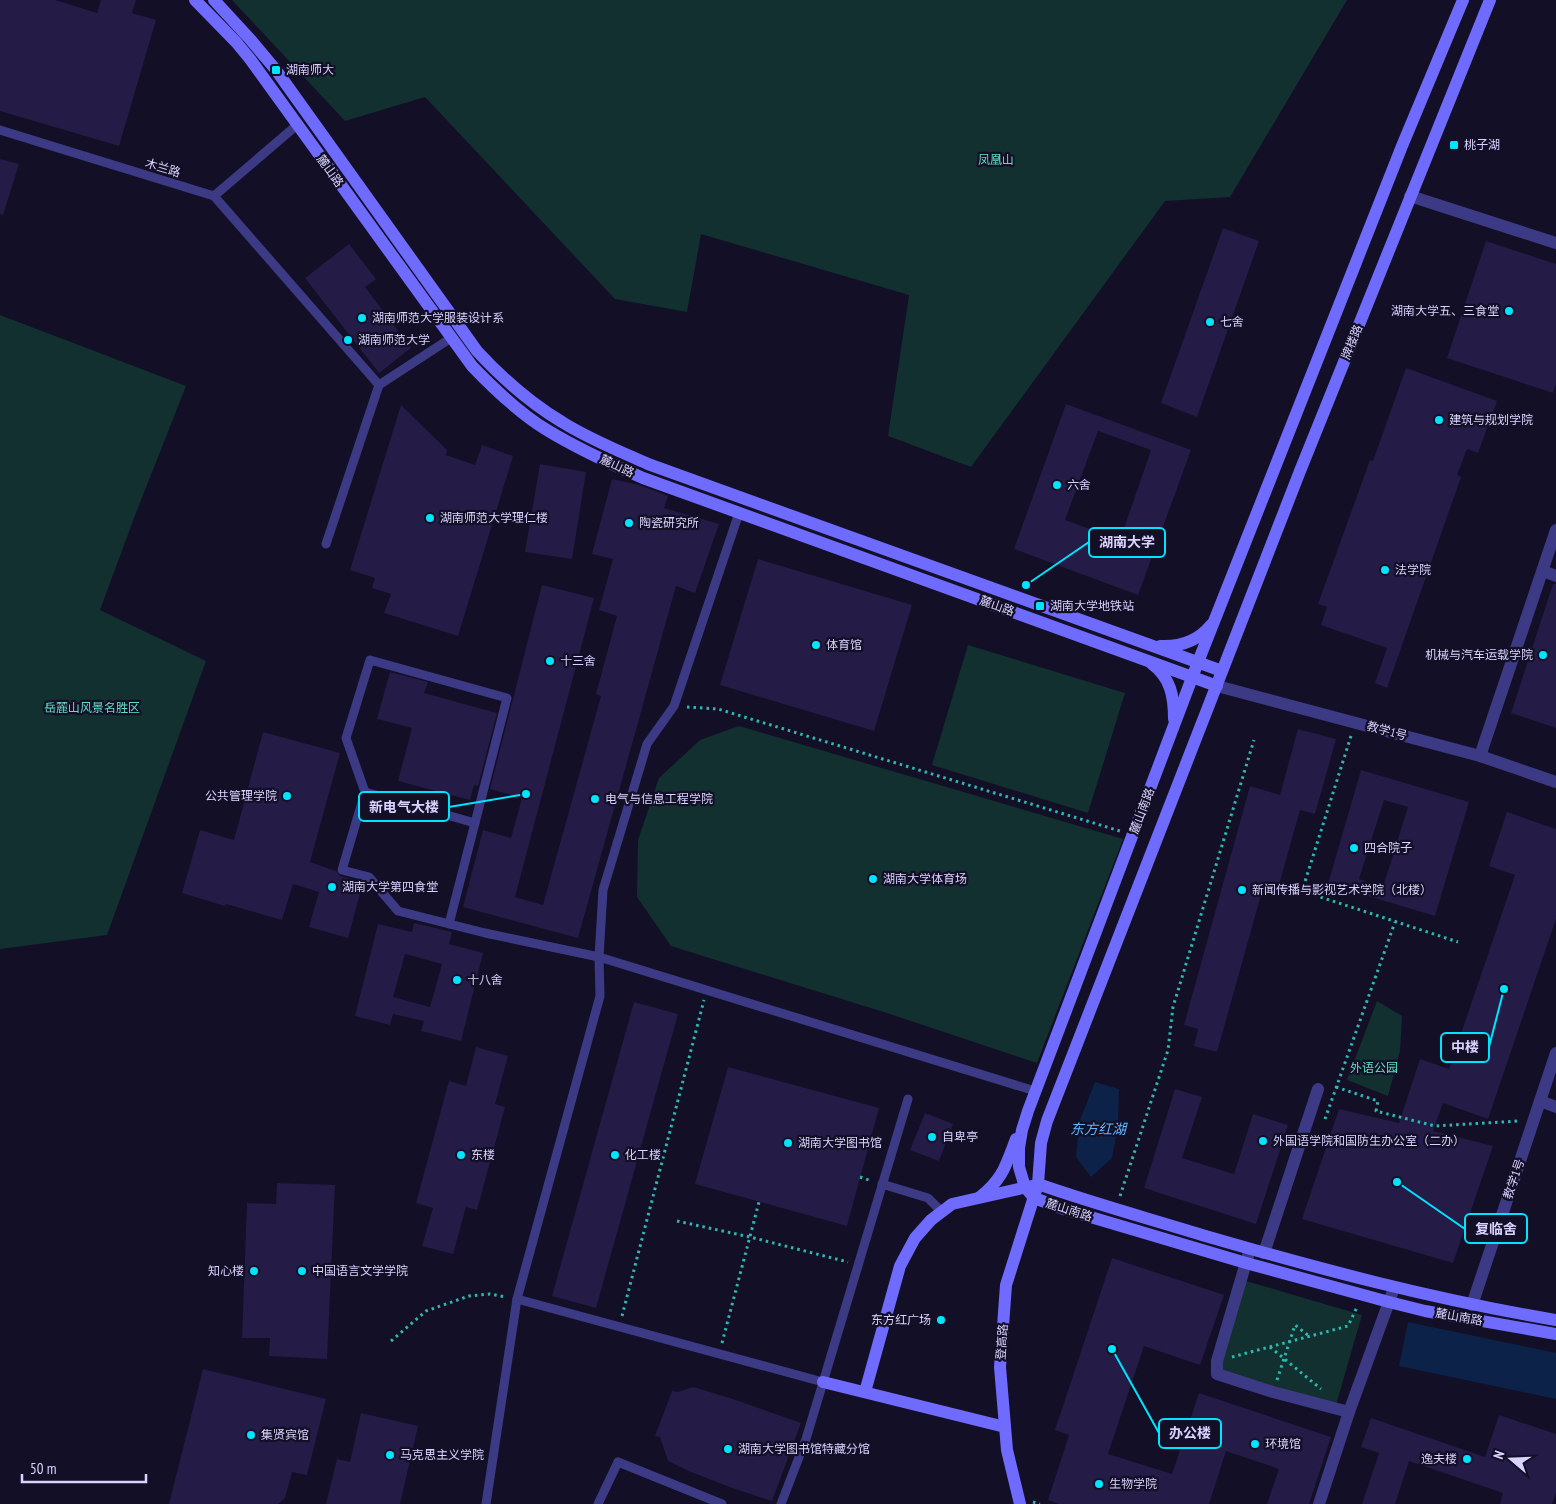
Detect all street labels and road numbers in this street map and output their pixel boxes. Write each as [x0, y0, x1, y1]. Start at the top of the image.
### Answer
street label: 麓山路 [314, 152, 347, 190]
street label: 木兰路 [144, 155, 183, 180]
street label: 牌楼路 [1338, 322, 1365, 361]
street label: 麓山路 [598, 451, 637, 480]
street label: 麓山路 [978, 592, 1017, 619]
street label: 教学1号 [1365, 718, 1409, 743]
street label: 麓山南路 [1126, 786, 1157, 836]
street label: 教学1号 [1500, 1157, 1527, 1201]
street label: 麓山南路 [1044, 1195, 1094, 1224]
street label: 麓山南路 [1434, 1305, 1484, 1328]
street label: 登高路 [993, 1323, 1010, 1360]

